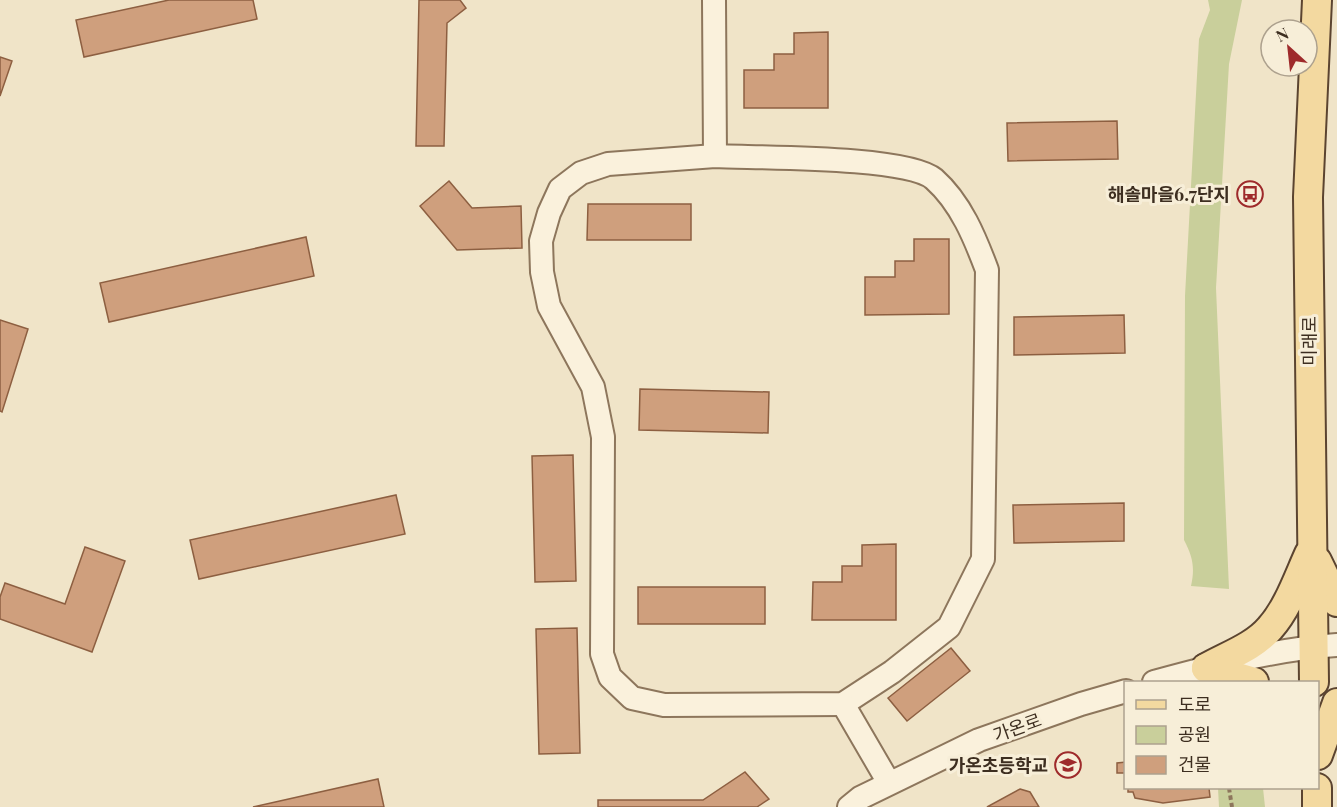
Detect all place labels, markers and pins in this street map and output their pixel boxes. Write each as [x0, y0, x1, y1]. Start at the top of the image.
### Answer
bus stop icon: 해솔마을6.7단지 [1235, 179, 1265, 209]
place label: 해솔마을6.7단지 [1108, 182, 1230, 206]
school or university icon: 가온초등학교 [1053, 750, 1083, 780]
place label: 가온초등학교 [949, 753, 1048, 777]

